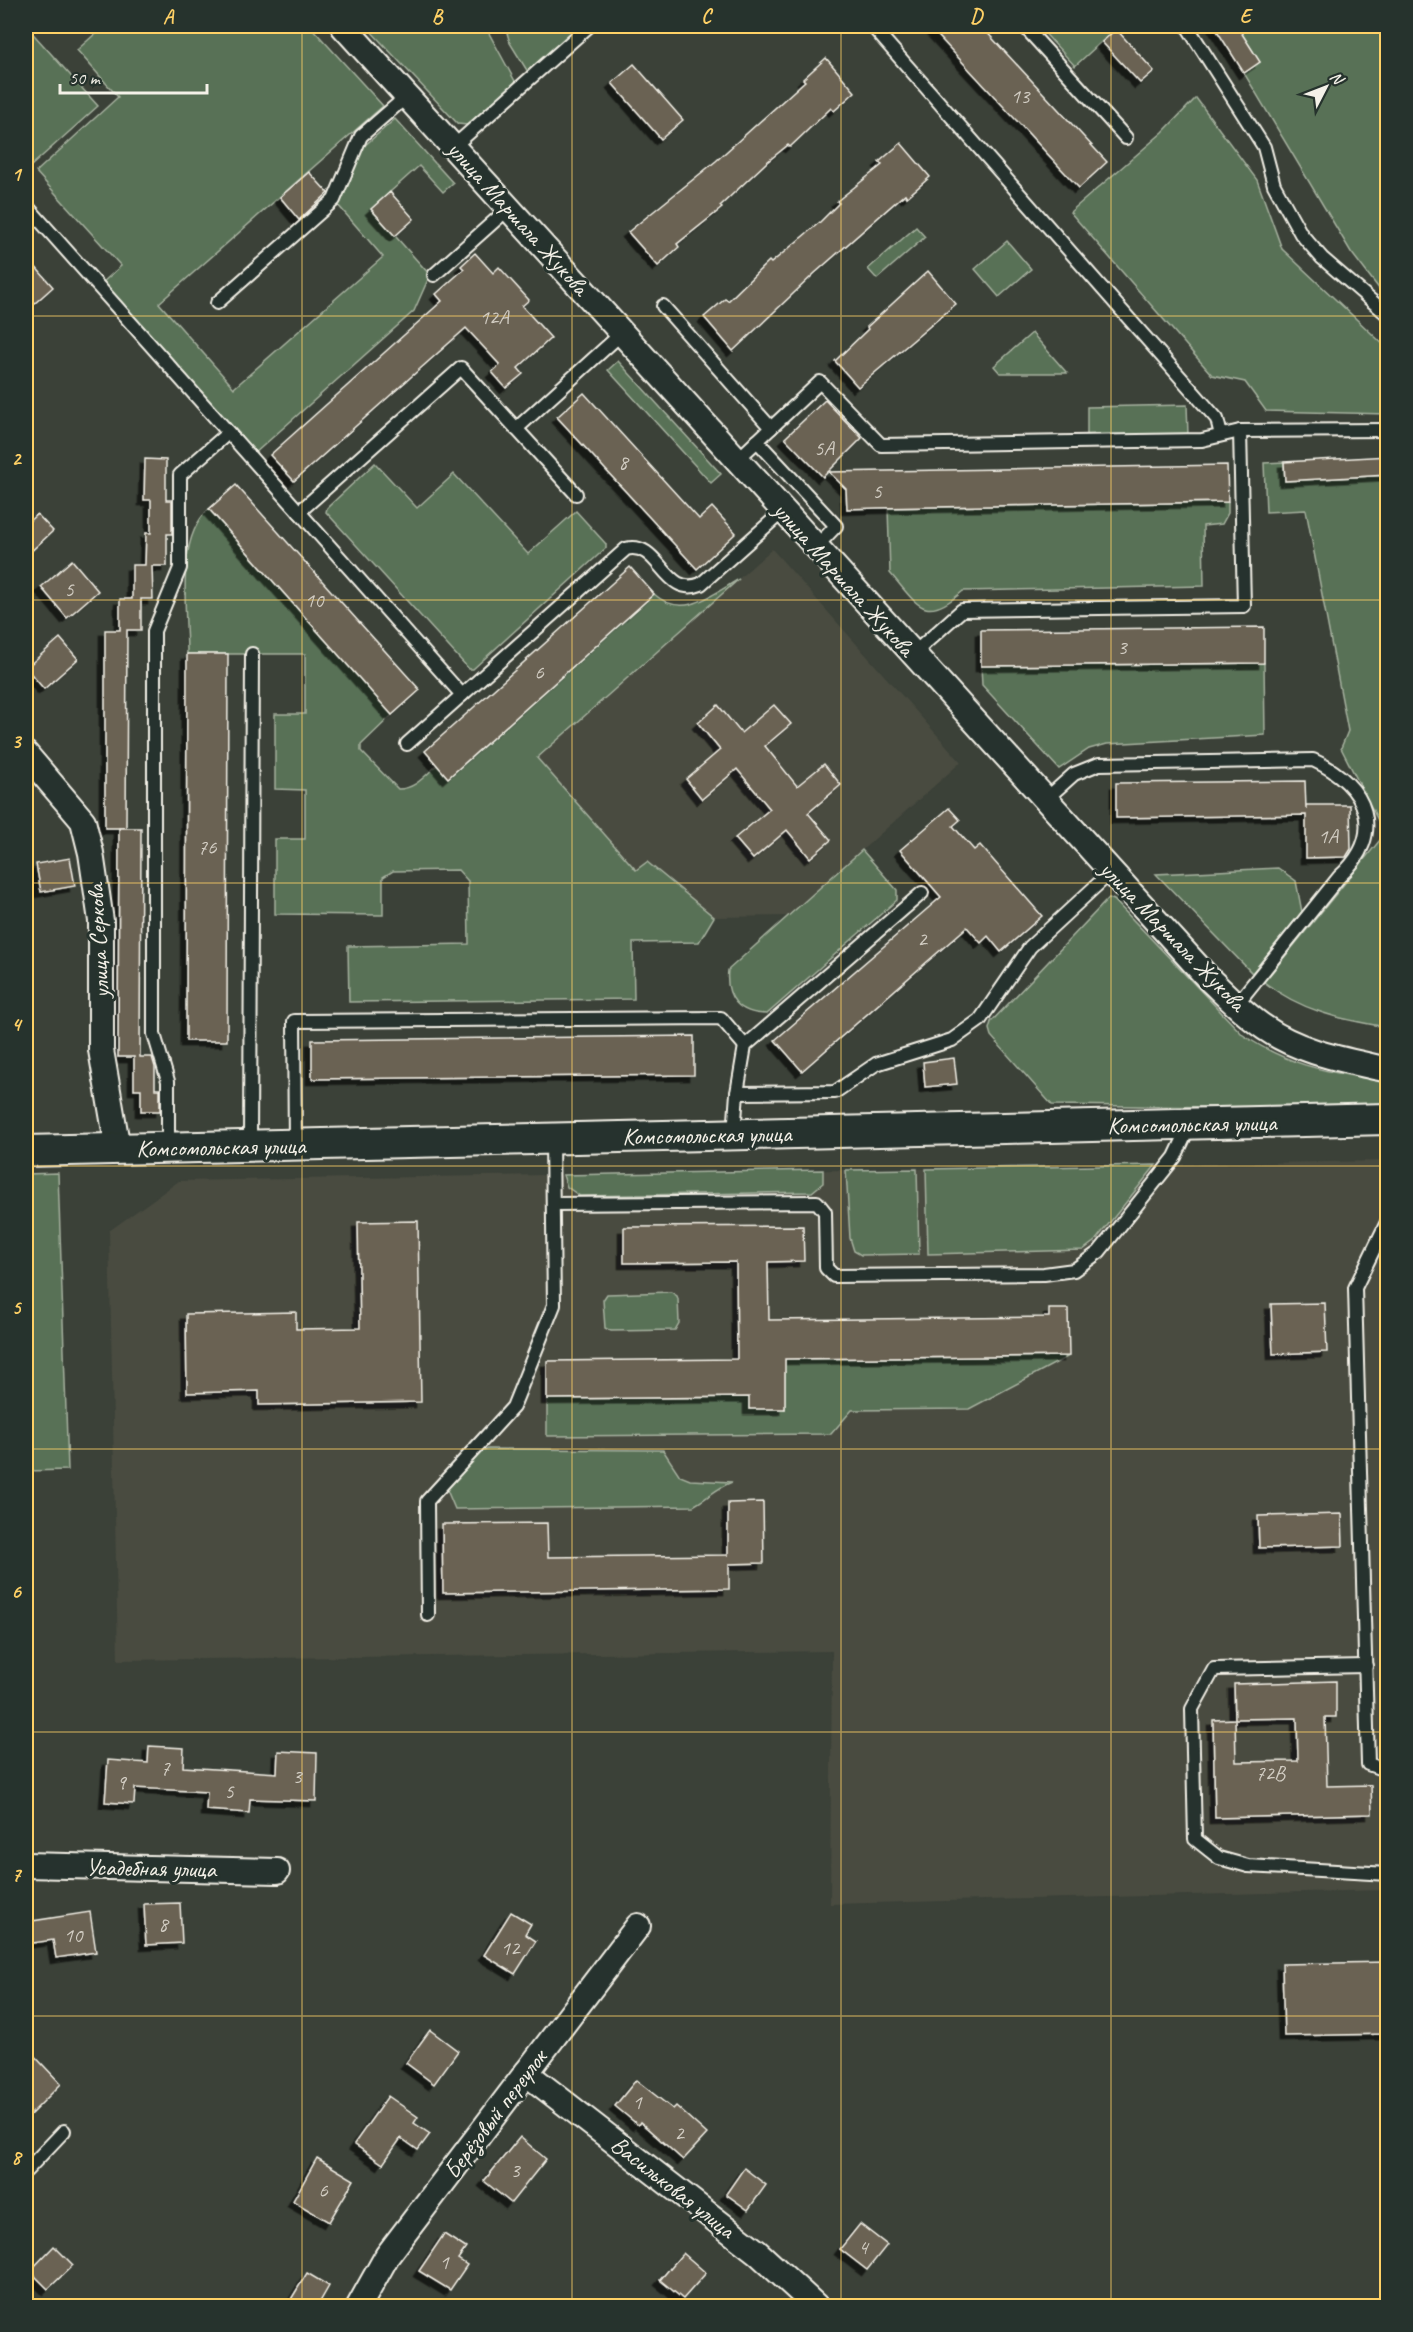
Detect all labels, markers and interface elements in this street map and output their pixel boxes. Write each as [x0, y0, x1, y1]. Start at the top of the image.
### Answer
text: A [163, 4, 175, 29]
text: B [432, 4, 444, 29]
text: C [701, 4, 713, 29]
text: D [970, 4, 984, 29]
text: E [1240, 4, 1254, 29]
scale bar [60, 57, 207, 95]
north arrow [1296, 57, 1356, 117]
text: 50 m [69, 67, 102, 89]
text: N [1326, 67, 1349, 90]
house number: 13 [1011, 83, 1031, 109]
street label: улица Маршала Жукова [439, 133, 597, 303]
text: 1 [12, 162, 23, 187]
house number: 12А [479, 304, 510, 330]
house number: 5А [814, 435, 835, 461]
text: 2 [12, 446, 23, 471]
house number: 8 [618, 449, 630, 475]
house number: 5 [872, 478, 883, 504]
street label: улица Маршала Жукова [765, 494, 923, 664]
house number: 5 [64, 576, 75, 602]
house number: 10 [305, 587, 325, 613]
house number: 3 [1117, 634, 1128, 660]
house number: 6 [534, 659, 544, 685]
text: 3 [12, 729, 23, 754]
house number: 1А [1318, 823, 1339, 849]
house number: 76 [198, 834, 217, 860]
street label: улица Маршала Жукова [1092, 853, 1254, 1019]
street label: улица Серкова [80, 881, 116, 1001]
house number: 2 [917, 926, 928, 952]
text: 4 [12, 1012, 24, 1037]
street label: Комсомольская улица [1107, 1108, 1278, 1140]
street label: Комсомольская улица [622, 1119, 793, 1151]
street label: Комсомольская улица [136, 1131, 307, 1163]
text: 5 [12, 1295, 23, 1320]
text: 6 [11, 1579, 22, 1604]
house number: 7 [160, 1755, 171, 1781]
house number: 72В [1255, 1760, 1287, 1786]
house number: 3 [292, 1763, 303, 1789]
house number: 9 [116, 1769, 127, 1795]
house number: 5 [224, 1778, 235, 1804]
street label: Усадебная улица [86, 1852, 218, 1884]
text: 7 [12, 1862, 23, 1887]
house number: 8 [158, 1911, 170, 1937]
house number: 10 [64, 1922, 84, 1948]
house number: 12 [501, 1935, 521, 1961]
street label: Берёзовый переулок [437, 2042, 555, 2185]
house number: 1 [632, 2089, 643, 2115]
house number: 2 [674, 2120, 685, 2146]
street label: Васильковая улица [605, 2129, 742, 2246]
text: 8 [12, 2145, 24, 2170]
house number: 3 [510, 2157, 521, 2183]
house number: 6 [318, 2177, 328, 2203]
house number: 4 [858, 2234, 870, 2260]
house number: 1 [439, 2249, 450, 2275]

